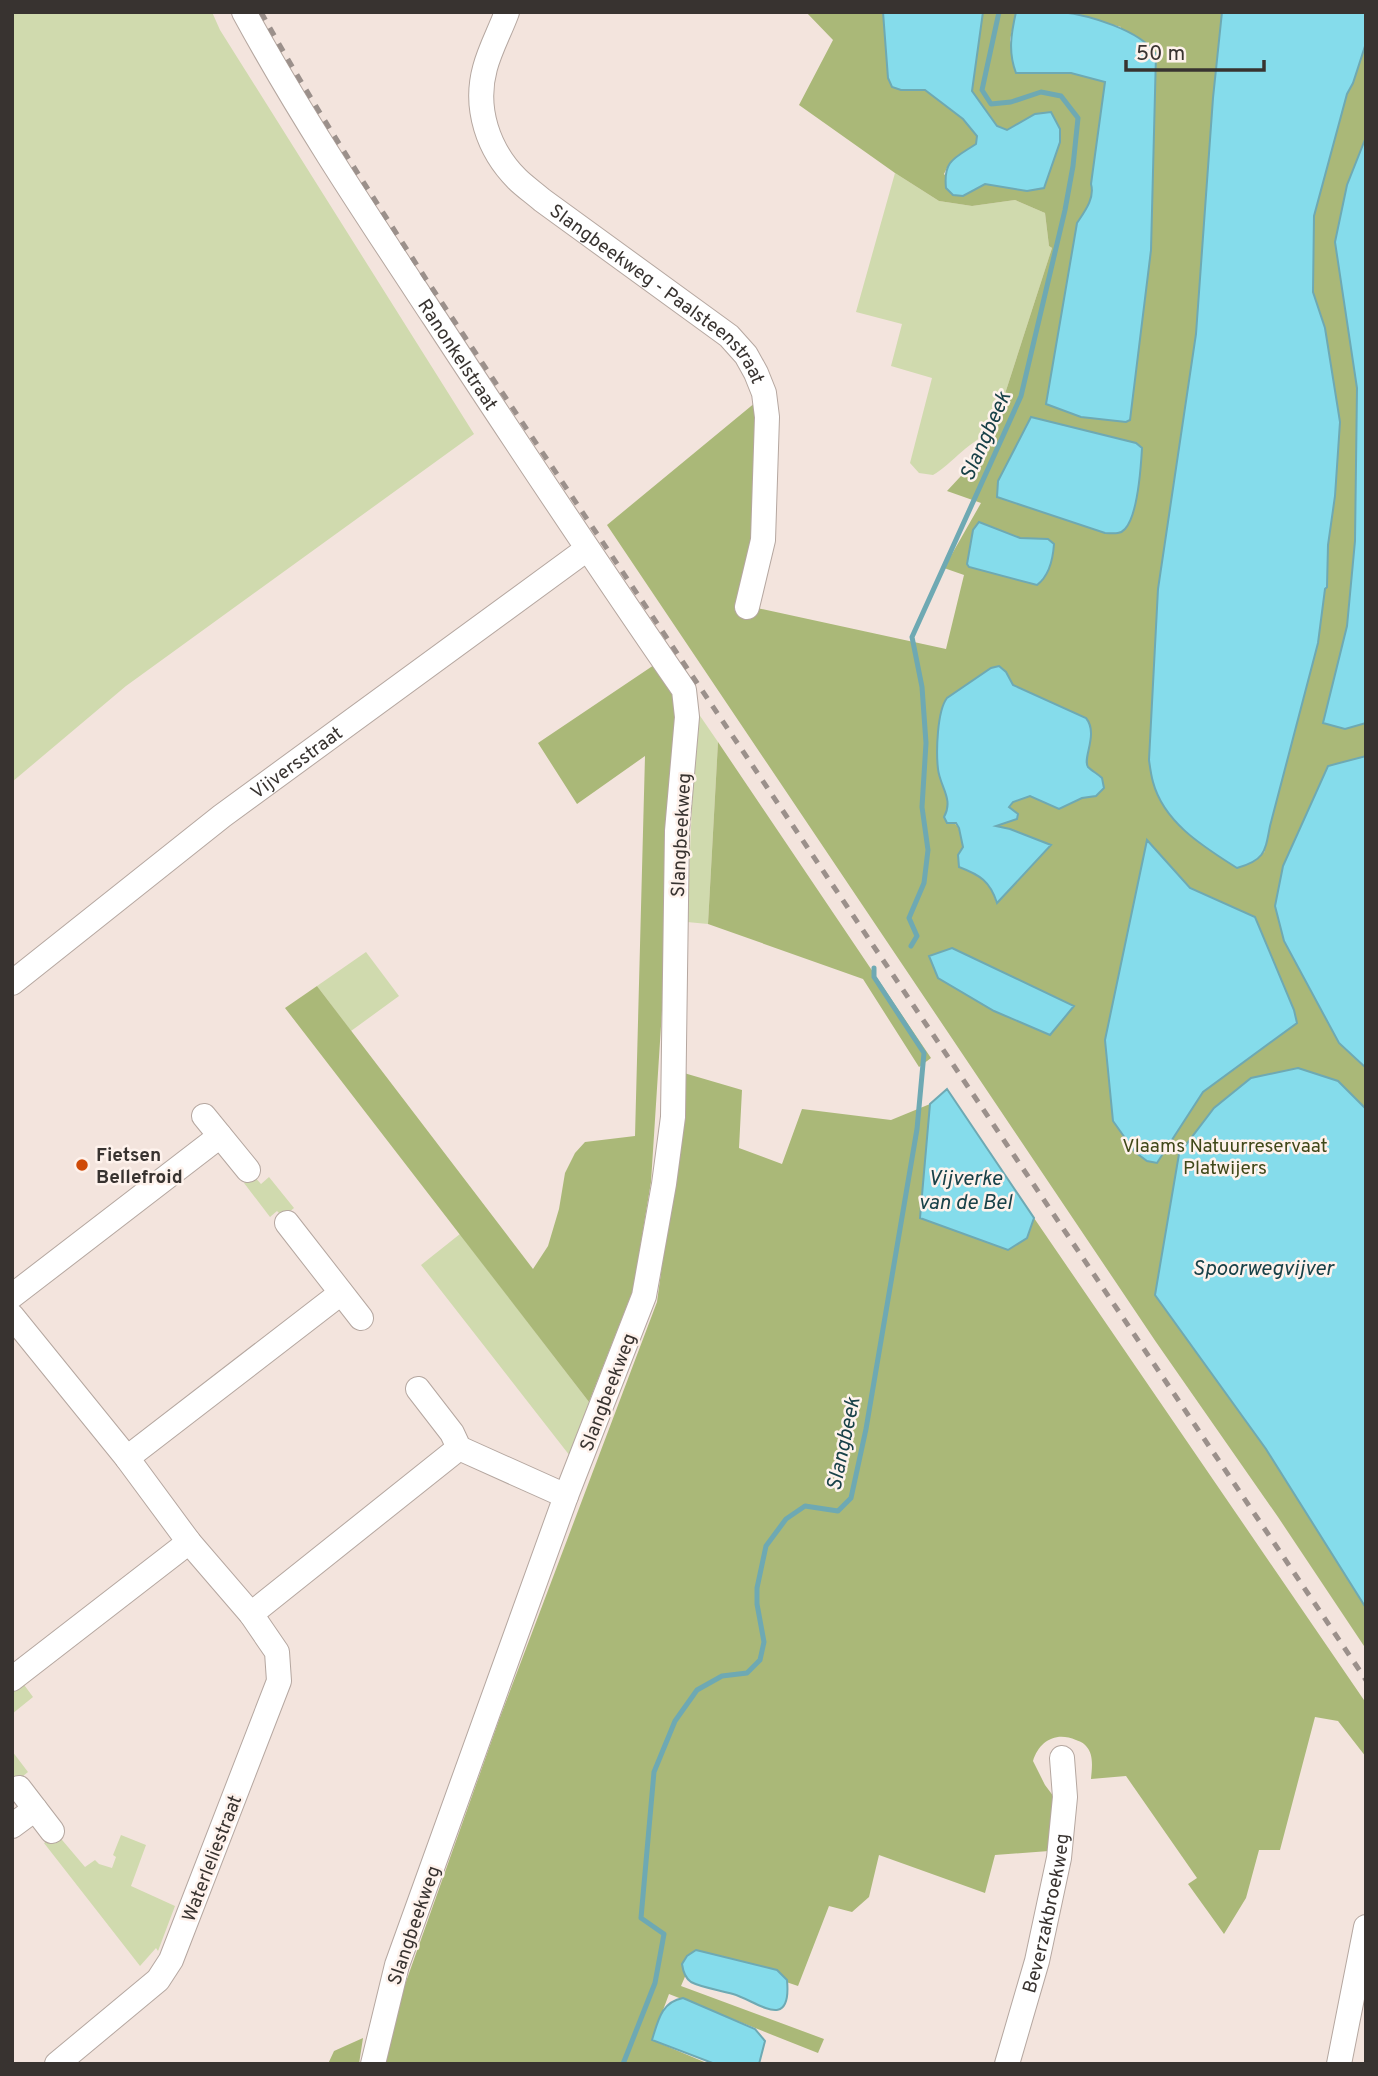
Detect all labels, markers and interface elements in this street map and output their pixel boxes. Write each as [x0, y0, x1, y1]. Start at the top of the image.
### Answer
scale bar [1126, 28, 1264, 72]
text: 50 m [1136, 41, 1185, 68]
street label: Slangbeekweg - Paalsteenstraat [544, 200, 769, 388]
street label: Ranonkelstraat [411, 295, 502, 416]
water label: Slangbeek [955, 387, 1018, 486]
street label: Vijversstraat [247, 722, 348, 805]
street label: Slangbeekweg [667, 772, 697, 898]
park label: Vlaams Natuurreservaat Platwijers [1122, 1135, 1328, 1181]
place label: Fietsen Bellefroid [96, 1144, 183, 1190]
marker: Fietsen Bellefroid [74, 1157, 90, 1173]
water label: Vijverke van de Bel [918, 1166, 1013, 1217]
water label: Spoorwegvijver [1192, 1256, 1336, 1283]
street label: Slangbeekweg [575, 1330, 642, 1455]
water label: Slangbeek [821, 1395, 868, 1494]
street label: Waterleliestraat [178, 1792, 248, 1926]
street label: Beverzakbroekweg [1018, 1832, 1075, 1996]
street label: Slangbeekweg [383, 1863, 447, 1988]

